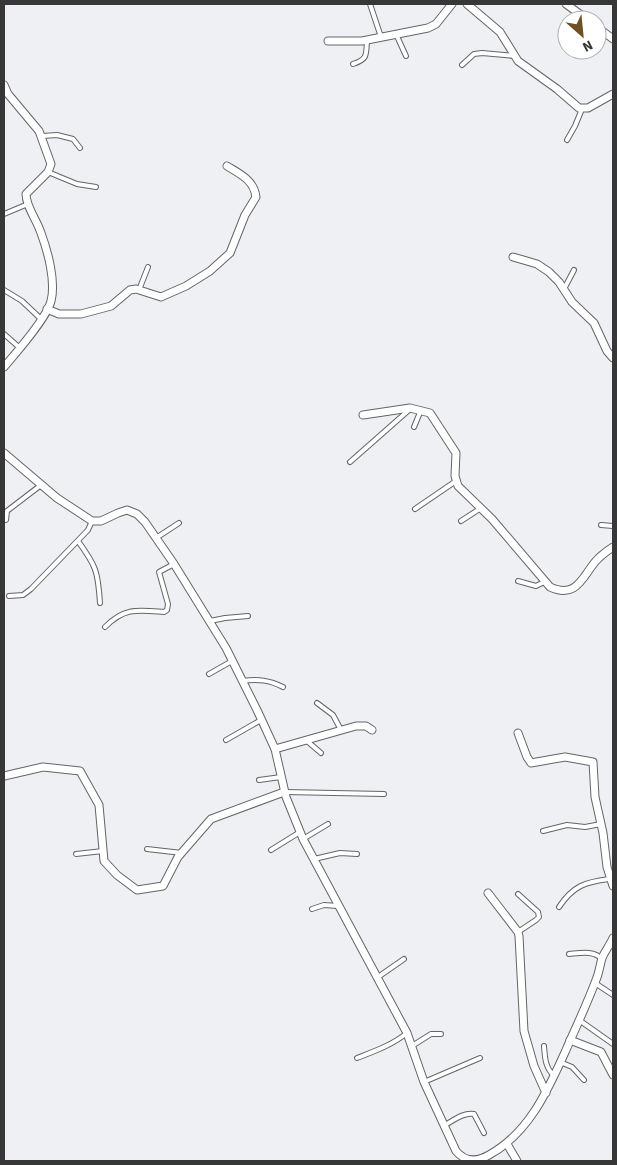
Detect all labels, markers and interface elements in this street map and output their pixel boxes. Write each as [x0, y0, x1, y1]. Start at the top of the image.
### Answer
north arrow [557, 10, 607, 60]
text: N [579, 35, 596, 57]

